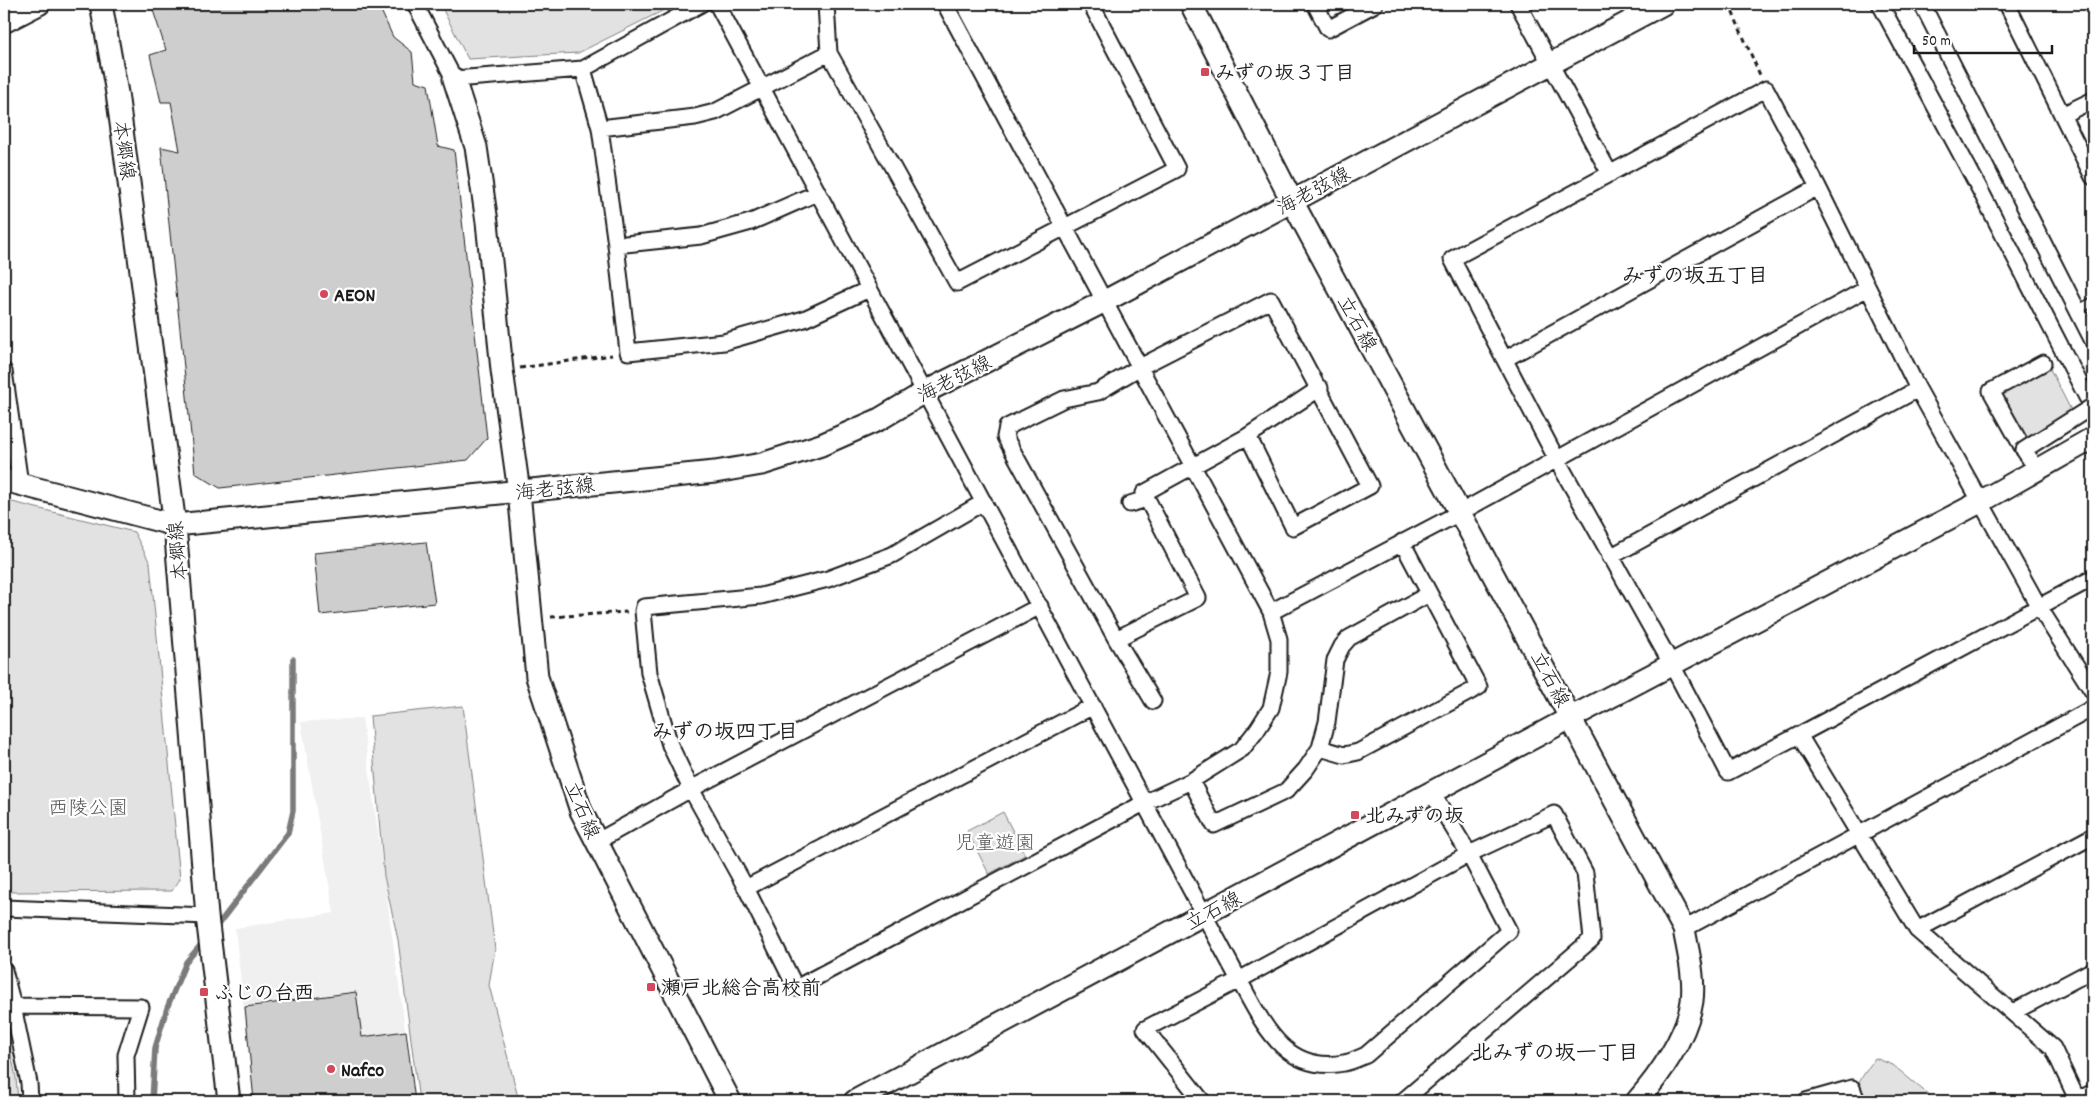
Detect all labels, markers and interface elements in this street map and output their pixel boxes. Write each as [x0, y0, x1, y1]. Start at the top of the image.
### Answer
scale bar [1914, 22, 2052, 54]
text: 50 m [1922, 31, 1951, 53]
place label: みずの坂３丁目 [1215, 61, 1355, 89]
marker: みずの坂３丁目 [1199, 66, 1211, 78]
street label: 本郷線 [104, 119, 140, 182]
street label: 海老弦線 [1273, 162, 1356, 224]
district label: みずの坂五丁目 [1622, 263, 1768, 293]
place label: AEON [334, 283, 375, 311]
marker: AEON [318, 288, 330, 300]
street label: 立石線 [1329, 291, 1382, 357]
street label: 海老弦線 [913, 350, 997, 411]
street label: 海老弦線 [514, 473, 597, 509]
street label: 本郷線 [163, 520, 197, 582]
street label: 立石線 [1522, 647, 1575, 713]
district label: みずの坂四丁目 [652, 719, 798, 749]
street label: 立石線 [556, 778, 605, 844]
park label: 西陵公園 [48, 796, 128, 824]
place label: 北みずの坂 [1365, 804, 1465, 832]
marker: 北みずの坂 [1349, 809, 1361, 821]
park label: 児童遊園 [955, 831, 1035, 859]
street label: 立石線 [1181, 886, 1247, 939]
place label: 瀬戸北総合高校前 [661, 976, 821, 1004]
place label: ふじの台西 [214, 981, 314, 1009]
marker: 瀬戸北総合高校前 [645, 981, 657, 993]
marker: ふじの台西 [198, 986, 210, 998]
district label: 北みずの坂一丁目 [1471, 1040, 1639, 1070]
place label: Nafco [341, 1058, 384, 1086]
marker: Nafco [325, 1063, 337, 1075]

